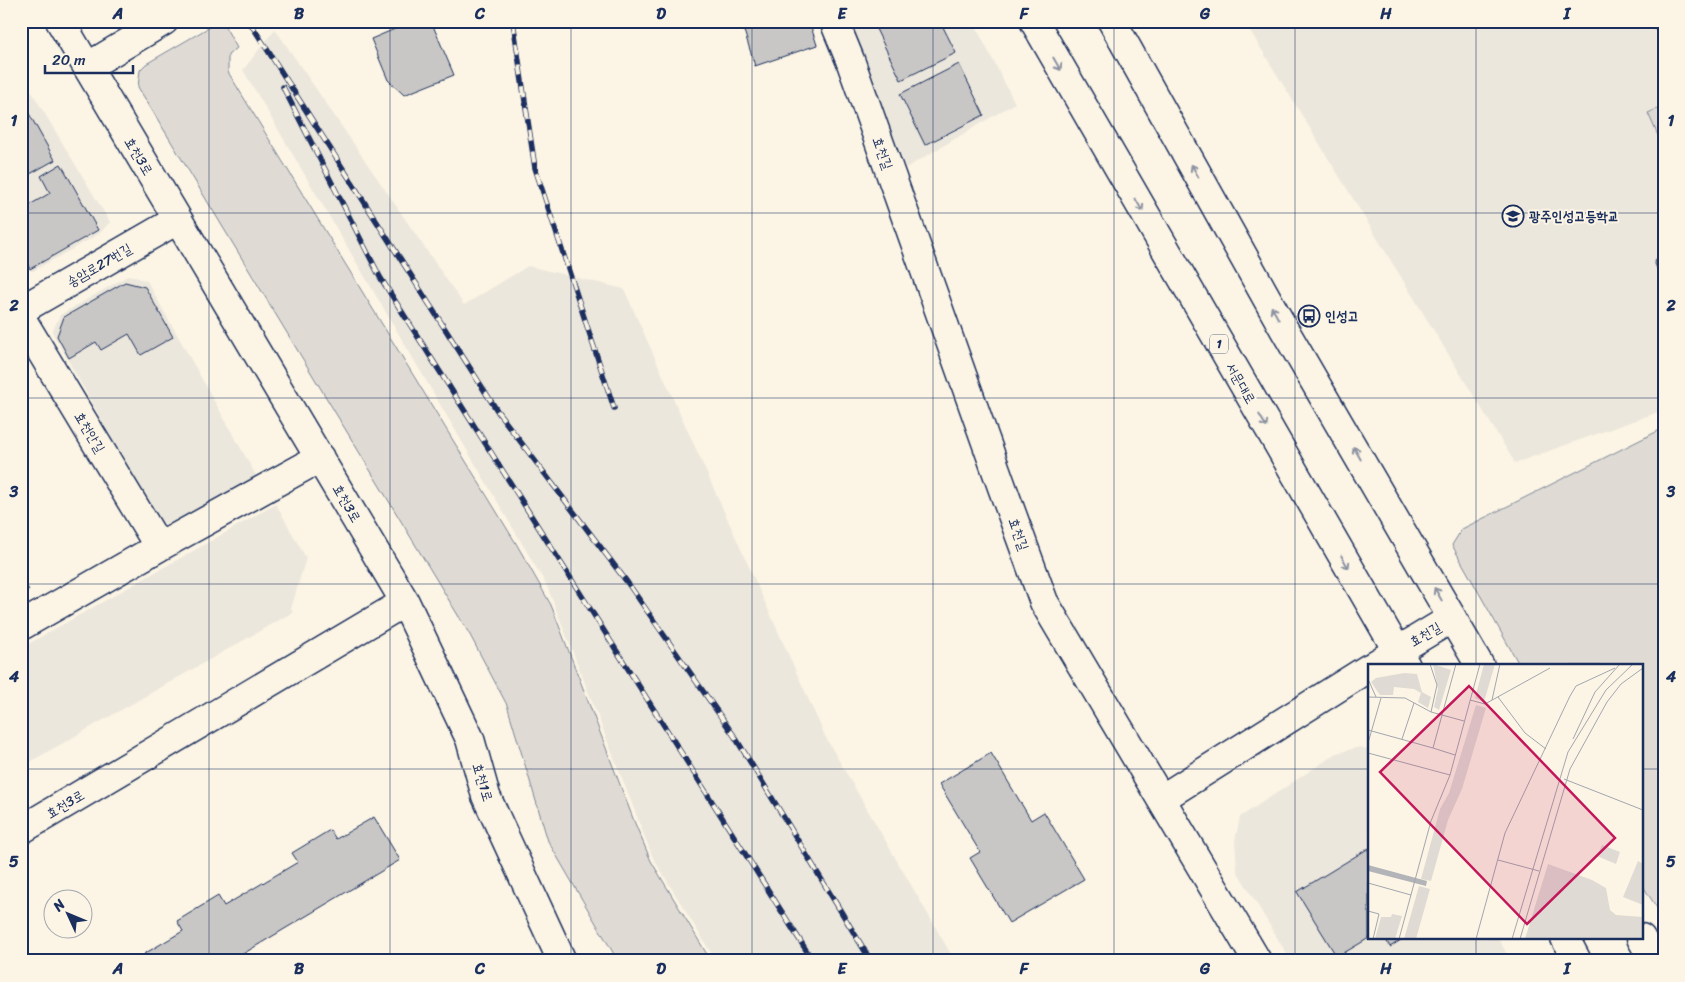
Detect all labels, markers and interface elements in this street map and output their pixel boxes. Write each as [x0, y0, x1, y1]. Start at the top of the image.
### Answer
text: A [112, 0, 123, 28]
text: B [294, 0, 305, 28]
text: C [474, 0, 486, 28]
text: D [656, 0, 666, 28]
text: E [838, 0, 848, 28]
text: F [1019, 0, 1030, 28]
text: G [1199, 0, 1211, 28]
text: H [1379, 0, 1392, 28]
text: I [1563, 0, 1572, 28]
scale bar [45, 42, 132, 74]
text: 20 m [52, 47, 86, 73]
one-way arrow [1053, 56, 1063, 70]
text: 1 [11, 106, 18, 135]
text: 1 [1668, 106, 1675, 135]
street label: 효천3로 [117, 132, 160, 180]
street label: 효천길 [865, 133, 900, 174]
one-way arrow [1190, 164, 1200, 178]
one-way arrow [1134, 197, 1144, 211]
school or university icon: 광주인성고등학교 [1501, 204, 1525, 228]
place label: 광주인성고등학교 [1529, 204, 1619, 229]
street label: 송암로27번길 [62, 236, 137, 294]
text: 2 [8, 291, 19, 320]
text: 2 [1665, 291, 1676, 320]
bus stop icon: 인성고 [1297, 304, 1321, 328]
place label: 인성고 [1325, 304, 1359, 329]
one-way arrow [1269, 306, 1279, 320]
road number: 1 [1210, 334, 1228, 354]
street label: 서문대로 [1218, 357, 1263, 409]
street label: 효천안길 [67, 407, 112, 459]
one-way arrow [1259, 414, 1269, 428]
one-way arrow [1351, 446, 1361, 461]
text: 3 [9, 477, 19, 506]
text: 3 [1666, 477, 1676, 506]
street label: 효천3로 [325, 479, 368, 527]
street label: 효천길 [1001, 514, 1036, 555]
one-way arrow [1340, 554, 1350, 569]
one-way arrow [1433, 586, 1443, 601]
street label: 효천길 [1404, 615, 1447, 654]
text: 4 [8, 662, 19, 691]
text: 4 [1665, 662, 1676, 691]
inset map [1368, 664, 1642, 940]
street label: 효천1로 [465, 759, 500, 805]
street label: 효천3로 [41, 783, 89, 826]
text: 5 [9, 847, 19, 876]
text: 5 [1666, 847, 1676, 876]
north arrow [42, 890, 92, 940]
text: N [46, 893, 72, 918]
text: A [112, 954, 123, 982]
text: B [294, 954, 305, 982]
text: C [474, 954, 486, 982]
text: D [656, 954, 666, 982]
text: E [838, 954, 848, 982]
text: F [1019, 954, 1030, 982]
text: G [1199, 954, 1211, 982]
text: H [1379, 954, 1392, 982]
text: I [1563, 954, 1572, 982]

